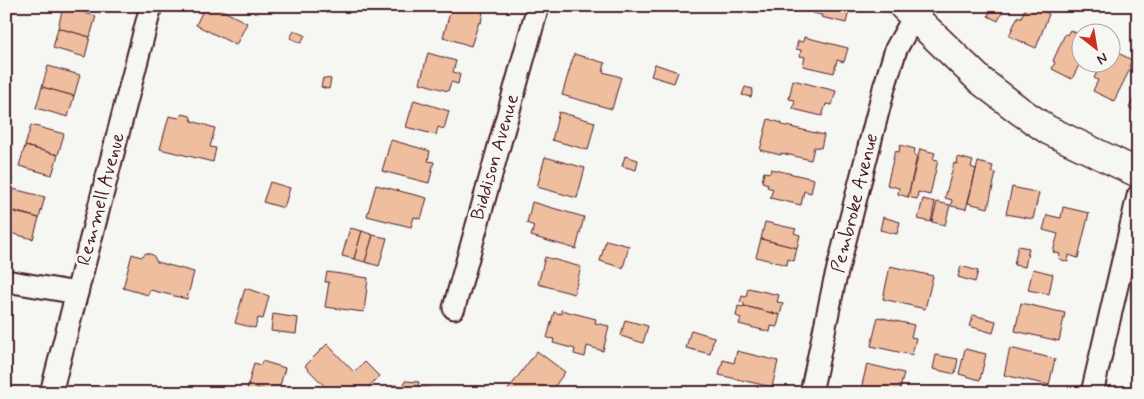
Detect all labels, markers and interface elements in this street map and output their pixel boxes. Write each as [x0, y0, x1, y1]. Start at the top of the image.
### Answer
north arrow [1072, 22, 1122, 72]
text: N [1094, 48, 1111, 68]
street label: Biddison Avenue [465, 91, 525, 223]
street label: Remmell Avenue [71, 130, 131, 268]
street label: Pembroke Avenue [826, 130, 884, 276]

